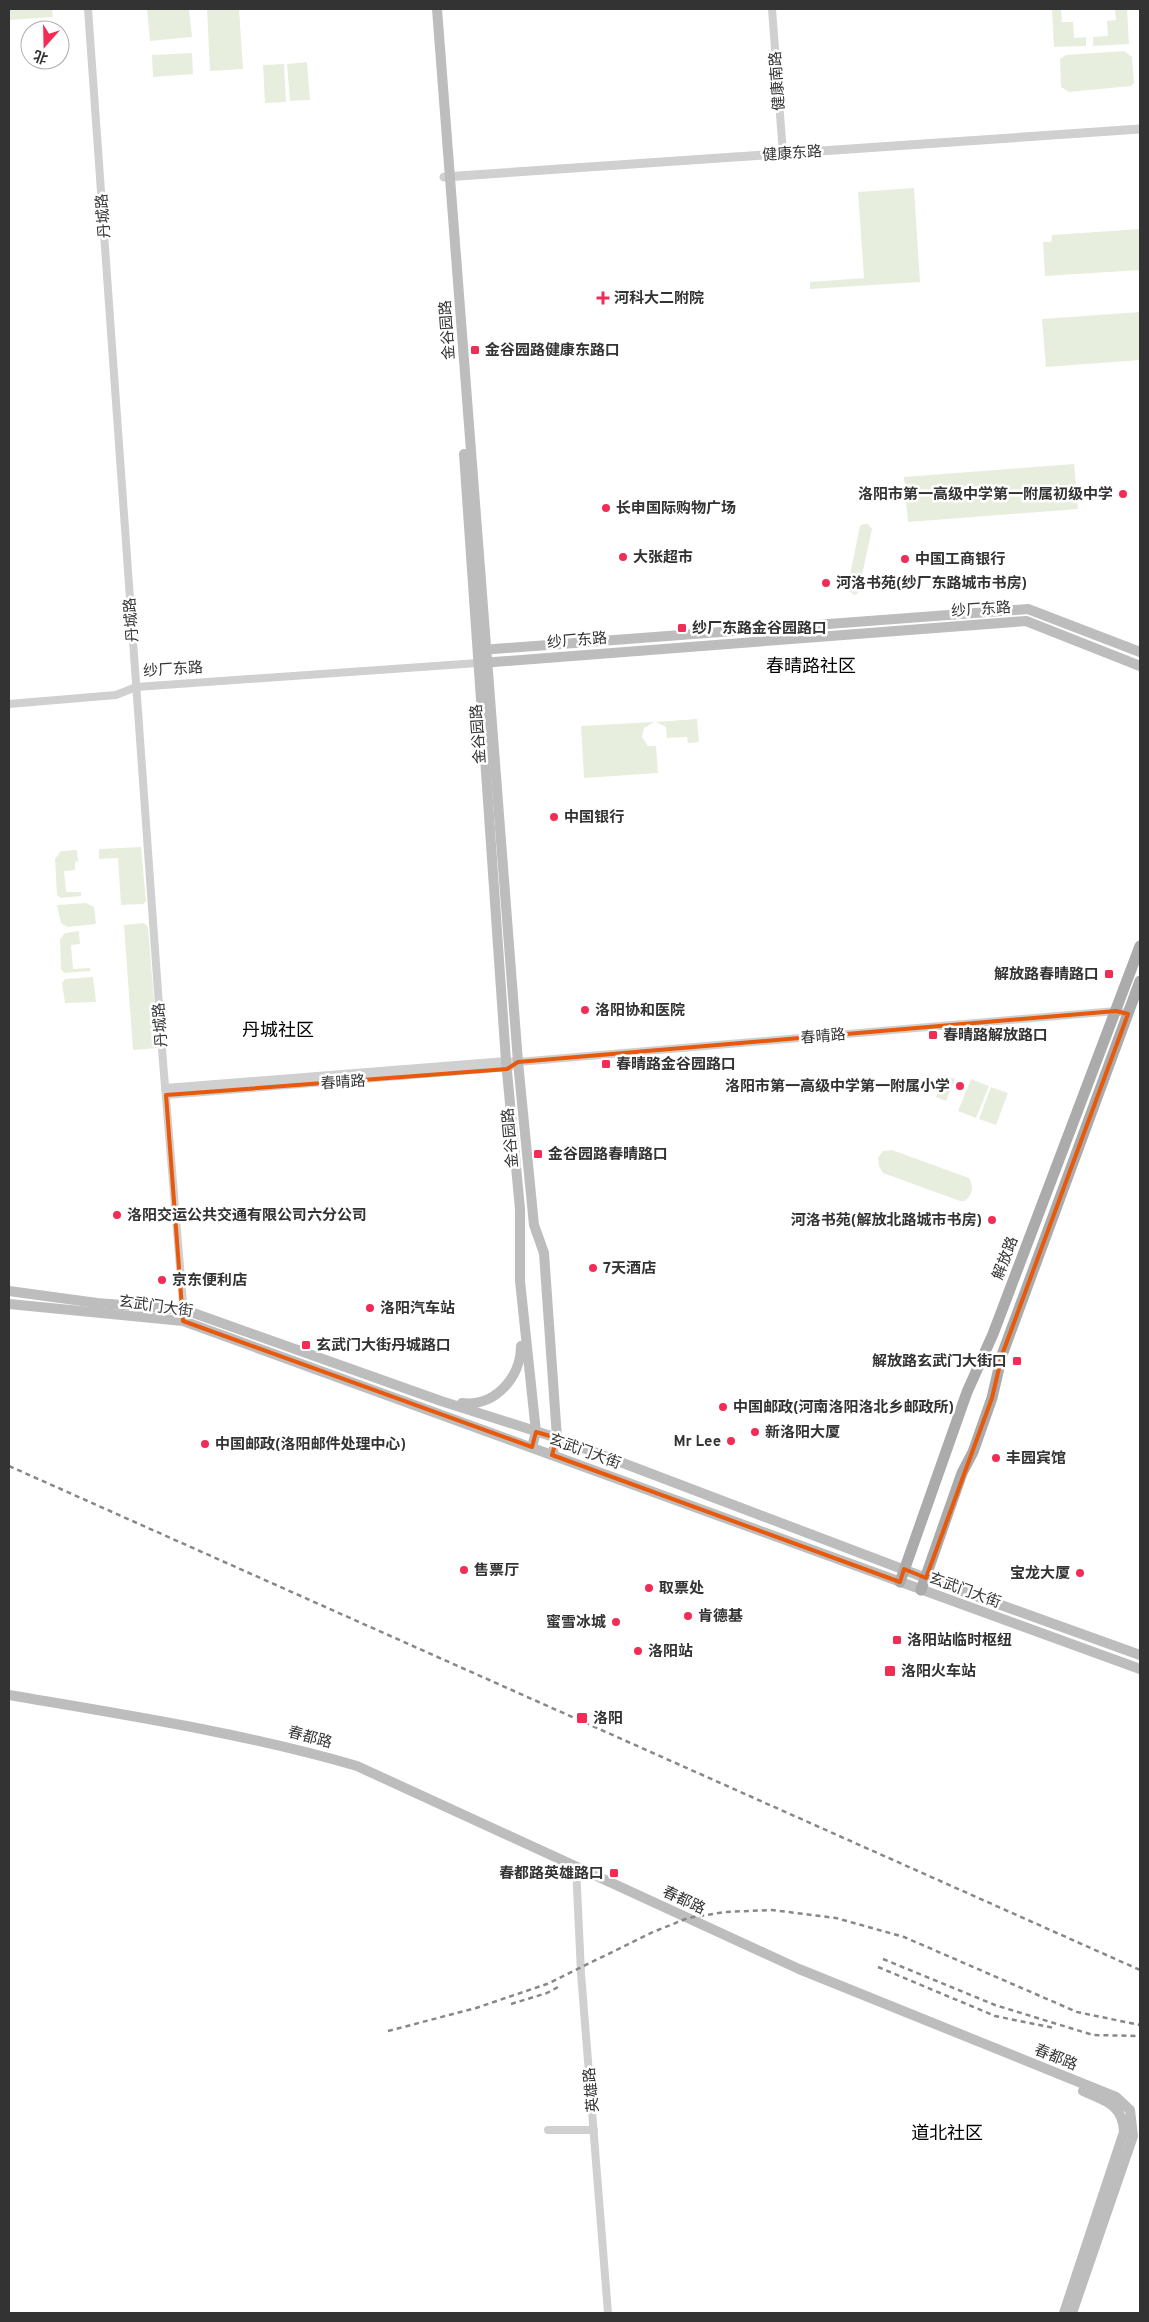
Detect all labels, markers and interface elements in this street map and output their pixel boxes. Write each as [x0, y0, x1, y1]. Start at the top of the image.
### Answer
north arrow [20, 20, 70, 70]
text: 北 [32, 45, 51, 66]
street label: 健康南路 [767, 50, 790, 111]
street label: 健康东路 [762, 143, 823, 166]
street label: 丹城路 [93, 193, 116, 239]
place label: 河科大二附院 [614, 290, 704, 309]
marker: 河科大二附院 [596, 291, 610, 305]
street label: 金谷园路 [437, 299, 460, 360]
place label: 金谷园路健康东路口 [485, 341, 620, 361]
marker: 金谷园路健康东路口 [469, 344, 481, 356]
place label: 洛阳市第一高级中学第一附属初级中学 [858, 485, 1113, 505]
marker: 洛阳市第一高级中学第一附属初级中学 [1117, 488, 1129, 500]
place label: 长申国际购物广场 [616, 500, 736, 519]
marker: 长申国际购物广场 [600, 502, 612, 514]
place label: 大张超市 [633, 549, 693, 568]
marker: 大张超市 [617, 551, 629, 563]
place label: 中国工商银行 [915, 551, 1005, 570]
marker: 中国工商银行 [899, 553, 911, 565]
place label: 河洛书苑(纱厂东路城市书房) [836, 574, 1027, 594]
marker: 河洛书苑(纱厂东路城市书房) [820, 577, 832, 589]
street label: 丹城路 [121, 597, 144, 643]
street label: 纱厂东路 [951, 599, 1012, 622]
place label: 纱厂东路金谷园路口 [692, 619, 827, 639]
marker: 纱厂东路金谷园路口 [676, 622, 688, 634]
street label: 纱厂东路 [546, 629, 608, 654]
district label: 春晴路社区 [766, 656, 856, 679]
street label: 纱厂东路 [143, 659, 204, 682]
street label: 金谷园路 [468, 703, 491, 764]
place label: 中国银行 [564, 809, 624, 828]
marker: 中国银行 [548, 811, 560, 823]
place label: 解放路春晴路口 [994, 965, 1099, 985]
marker: 解放路春晴路口 [1103, 968, 1115, 980]
street label: 丹城路 [150, 1002, 173, 1048]
place label: 洛阳协和医院 [595, 1002, 685, 1021]
marker: 洛阳协和医院 [579, 1004, 591, 1016]
district label: 丹城社区 [242, 1020, 314, 1043]
street label: 春晴路 [800, 1026, 846, 1049]
place label: 春晴路解放路口 [943, 1026, 1048, 1046]
marker: 春晴路解放路口 [927, 1029, 939, 1041]
place label: 春晴路金谷园路口 [616, 1055, 736, 1075]
marker: 春晴路金谷园路口 [600, 1058, 612, 1070]
street label: 春晴路 [320, 1072, 366, 1095]
place label: 洛阳市第一高级中学第一附属小学 [725, 1077, 950, 1097]
marker: 洛阳市第一高级中学第一附属小学 [954, 1080, 966, 1092]
street label: 金谷园路 [499, 1107, 524, 1169]
place label: 金谷园路春晴路口 [548, 1145, 668, 1165]
marker: 金谷园路春晴路口 [532, 1148, 544, 1160]
place label: 洛阳交运公共交通有限公司六分公司 [127, 1207, 367, 1226]
marker: 洛阳交运公共交通有限公司六分公司 [111, 1209, 123, 1221]
place label: 河洛书苑(解放北路城市书房) [791, 1211, 982, 1231]
marker: 河洛书苑(解放北路城市书房) [986, 1214, 998, 1226]
street label: 解放路 [989, 1234, 1023, 1283]
place label: 7天酒店 [603, 1260, 656, 1279]
marker: 7天酒店 [587, 1262, 599, 1274]
place label: 京东便利店 [172, 1272, 247, 1291]
marker: 京东便利店 [156, 1274, 168, 1286]
street label: 玄武门大街 [117, 1293, 194, 1322]
place label: 洛阳汽车站 [380, 1300, 455, 1319]
marker: 洛阳汽车站 [364, 1302, 376, 1314]
place label: 玄武门大街丹城路口 [316, 1336, 451, 1356]
marker: 玄武门大街丹城路口 [300, 1339, 312, 1351]
place label: 解放路玄武门大街口 [872, 1352, 1007, 1372]
marker: 解放路玄武门大街口 [1011, 1355, 1023, 1367]
place label: 中国邮政(河南洛阳洛北乡邮政所) [733, 1399, 954, 1418]
marker: 中国邮政(河南洛阳洛北乡邮政所) [717, 1401, 729, 1413]
place label: 新洛阳大厦 [765, 1424, 840, 1443]
marker: 新洛阳大厦 [749, 1426, 761, 1438]
street label: 玄武门大街 [546, 1431, 623, 1474]
place label: Mr Lee [673, 1433, 721, 1452]
place label: 中国邮政(洛阳邮件处理中心) [215, 1435, 406, 1455]
marker: Mr Lee [725, 1435, 737, 1447]
marker: 中国邮政(洛阳邮件处理中心) [199, 1438, 211, 1450]
place label: 丰园宾馆 [1006, 1450, 1066, 1469]
marker: 丰园宾馆 [990, 1452, 1002, 1464]
place label: 售票厅 [474, 1562, 519, 1581]
marker: 售票厅 [458, 1564, 470, 1576]
place label: 宝龙大厦 [1010, 1564, 1070, 1584]
marker: 宝龙大厦 [1074, 1567, 1086, 1579]
street label: 玄武门大街 [926, 1570, 1003, 1613]
place label: 取票处 [659, 1580, 704, 1599]
marker: 取票处 [643, 1582, 655, 1594]
place label: 肯德基 [698, 1607, 743, 1627]
marker: 肯德基 [682, 1610, 694, 1622]
place label: 蜜雪冰城 [546, 1613, 606, 1633]
marker: 蜜雪冰城 [610, 1616, 622, 1628]
place label: 洛阳站临时枢纽 [907, 1631, 1012, 1651]
marker: 洛阳站临时枢纽 [891, 1634, 903, 1646]
place label: 洛阳站 [648, 1643, 693, 1662]
marker: 洛阳站 [632, 1645, 644, 1657]
place label: 洛阳火车站 [901, 1663, 976, 1682]
marker: 洛阳火车站 [883, 1664, 897, 1678]
place label: 洛阳 [593, 1710, 623, 1729]
marker: 洛阳 [575, 1711, 589, 1725]
street label: 春都路 [285, 1723, 334, 1753]
place label: 春都路英雄路口 [499, 1865, 604, 1884]
marker: 春都路英雄路口 [608, 1867, 620, 1879]
street label: 春都路 [659, 1883, 708, 1919]
street label: 春都路 [1031, 2041, 1080, 2076]
street label: 英雄路 [581, 2067, 604, 2113]
district label: 道北社区 [911, 2123, 983, 2146]

